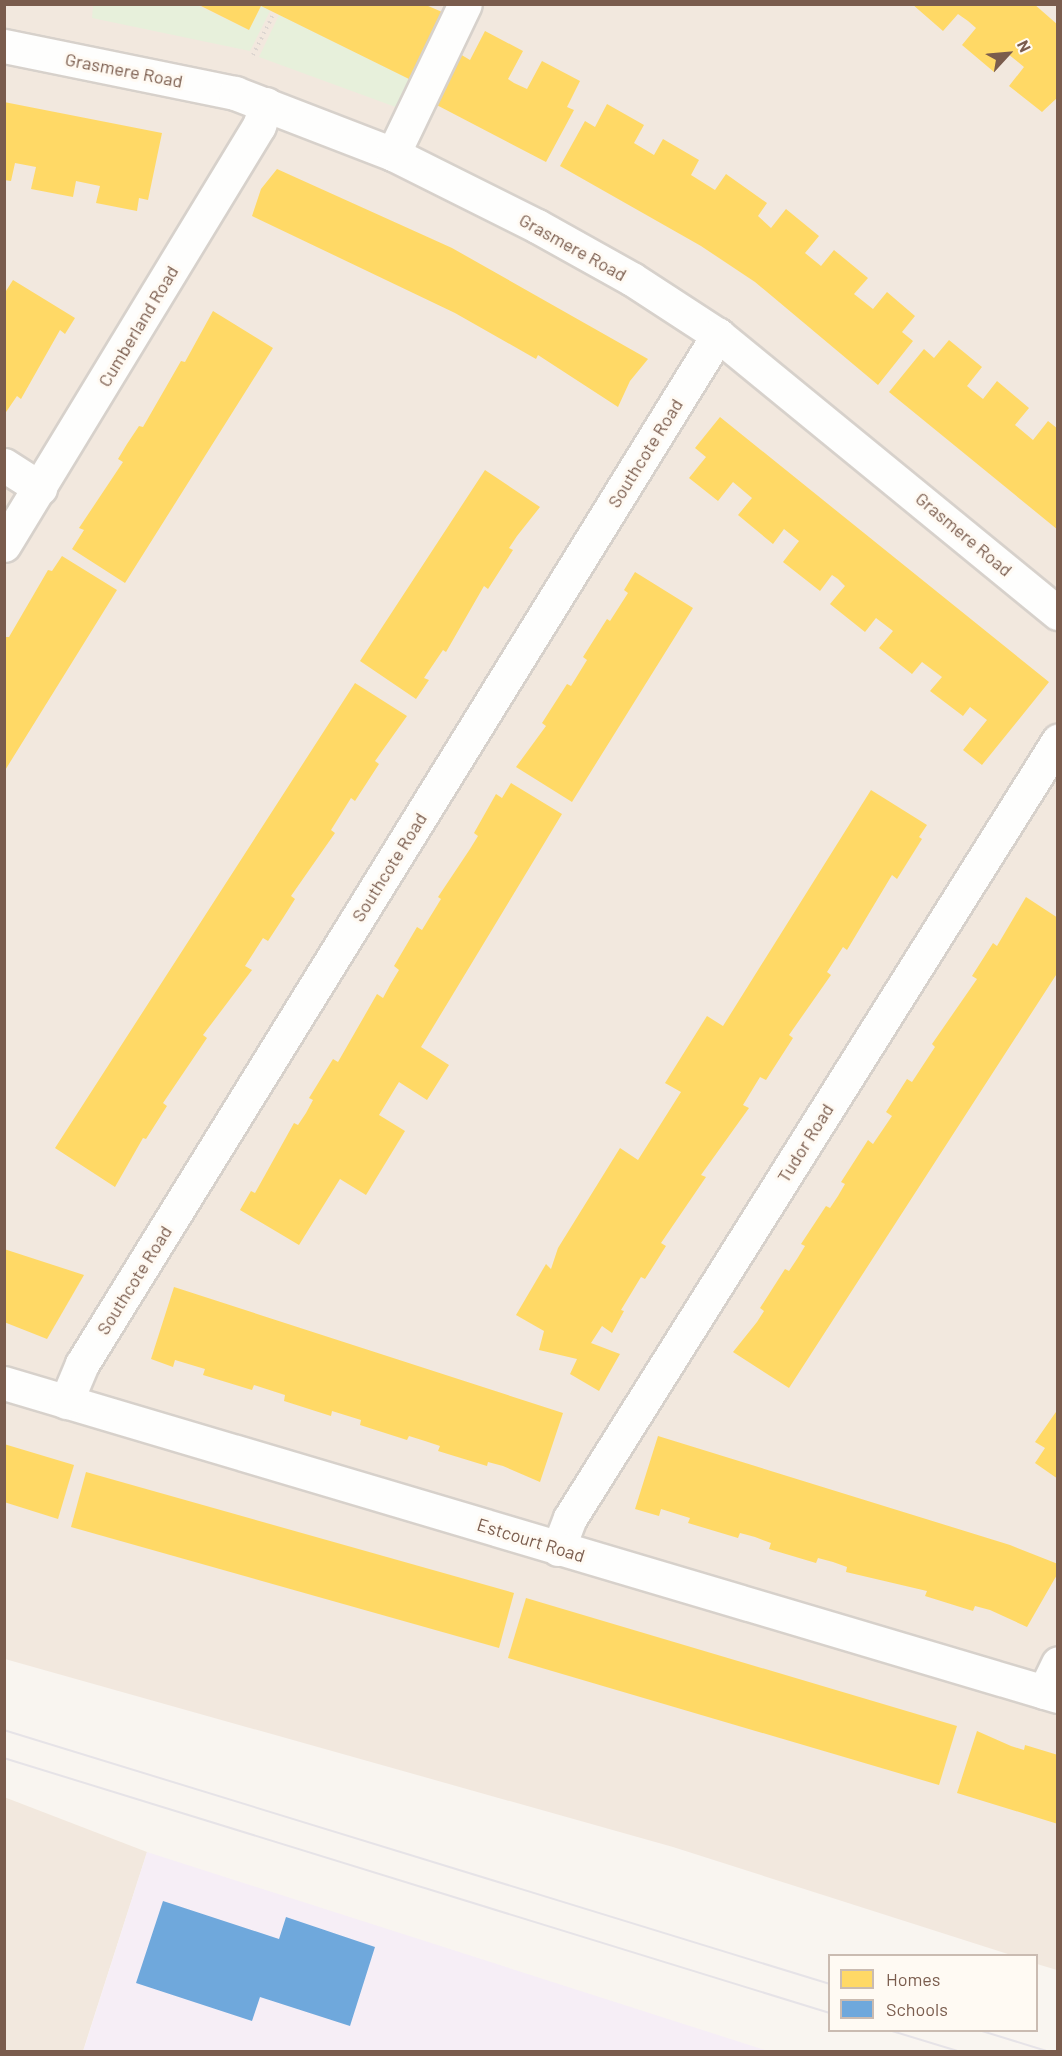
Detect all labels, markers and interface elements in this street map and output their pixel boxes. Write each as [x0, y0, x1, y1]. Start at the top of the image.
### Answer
north arrow [978, 24, 1038, 84]
text: N [1014, 37, 1035, 55]
street label: Grasmere Road [63, 48, 185, 92]
street label: Grasmere Road [516, 209, 630, 285]
street label: Cumberland Road [93, 262, 183, 390]
street label: Southcote Road [603, 395, 687, 511]
street label: Grasmere Road [911, 487, 1017, 581]
street label: Southcote Road [347, 809, 431, 925]
street label: Tudor Road [772, 1100, 838, 1186]
street label: Southcote Road [92, 1222, 176, 1338]
street label: Estcourt Road [475, 1513, 587, 1567]
legend [828, 1954, 1038, 2032]
text: Homes [886, 1968, 940, 1990]
text: Schools [886, 1998, 948, 2020]

